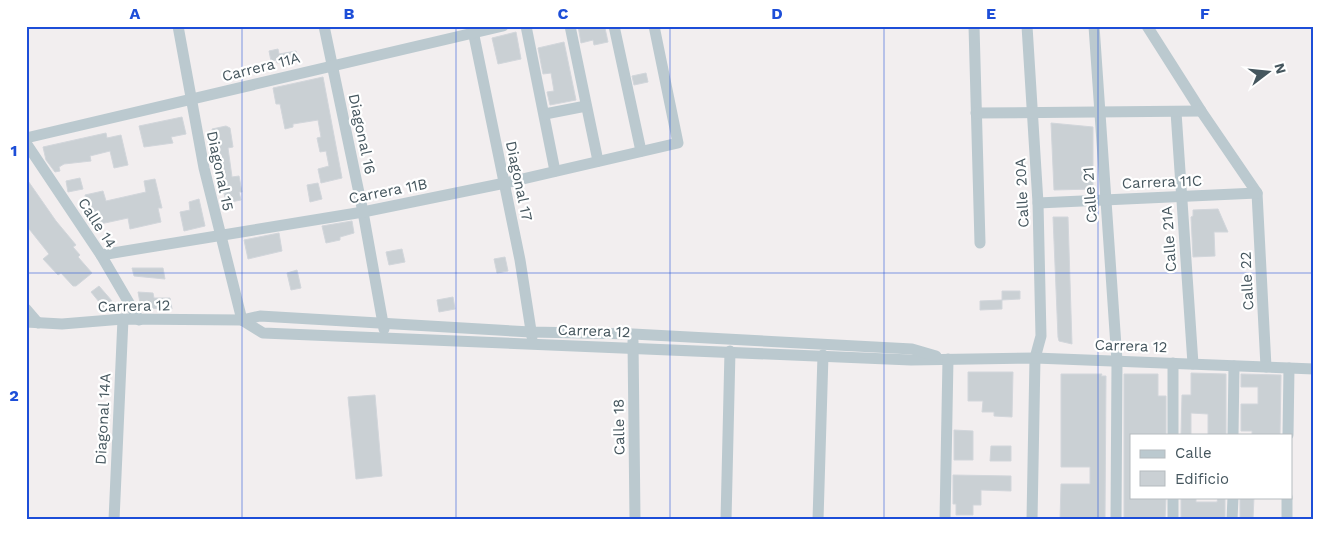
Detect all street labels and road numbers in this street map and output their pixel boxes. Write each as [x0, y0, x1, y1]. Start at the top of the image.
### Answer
street label: Carrera 11A [220, 49, 302, 85]
street label: Diagonal 16 [345, 92, 379, 176]
street label: Diagonal 15 [203, 129, 237, 213]
street label: Diagonal 17 [502, 139, 536, 223]
street label: Calle 20A [1011, 158, 1033, 228]
street label: Calle 21 [1079, 166, 1101, 224]
street label: Carrera 11C [1122, 172, 1202, 192]
street label: Carrera 11B [347, 175, 429, 207]
street label: Calle 14 [74, 194, 120, 252]
street label: Calle 21A [1158, 205, 1180, 273]
street label: Calle 22 [1236, 251, 1258, 311]
street label: Carrera 12 [97, 296, 171, 316]
street label: Carrera 12 [557, 321, 631, 341]
street label: Carrera 12 [1094, 336, 1168, 356]
street label: Diagonal 14A [92, 373, 114, 465]
street label: Calle 18 [610, 399, 628, 455]

